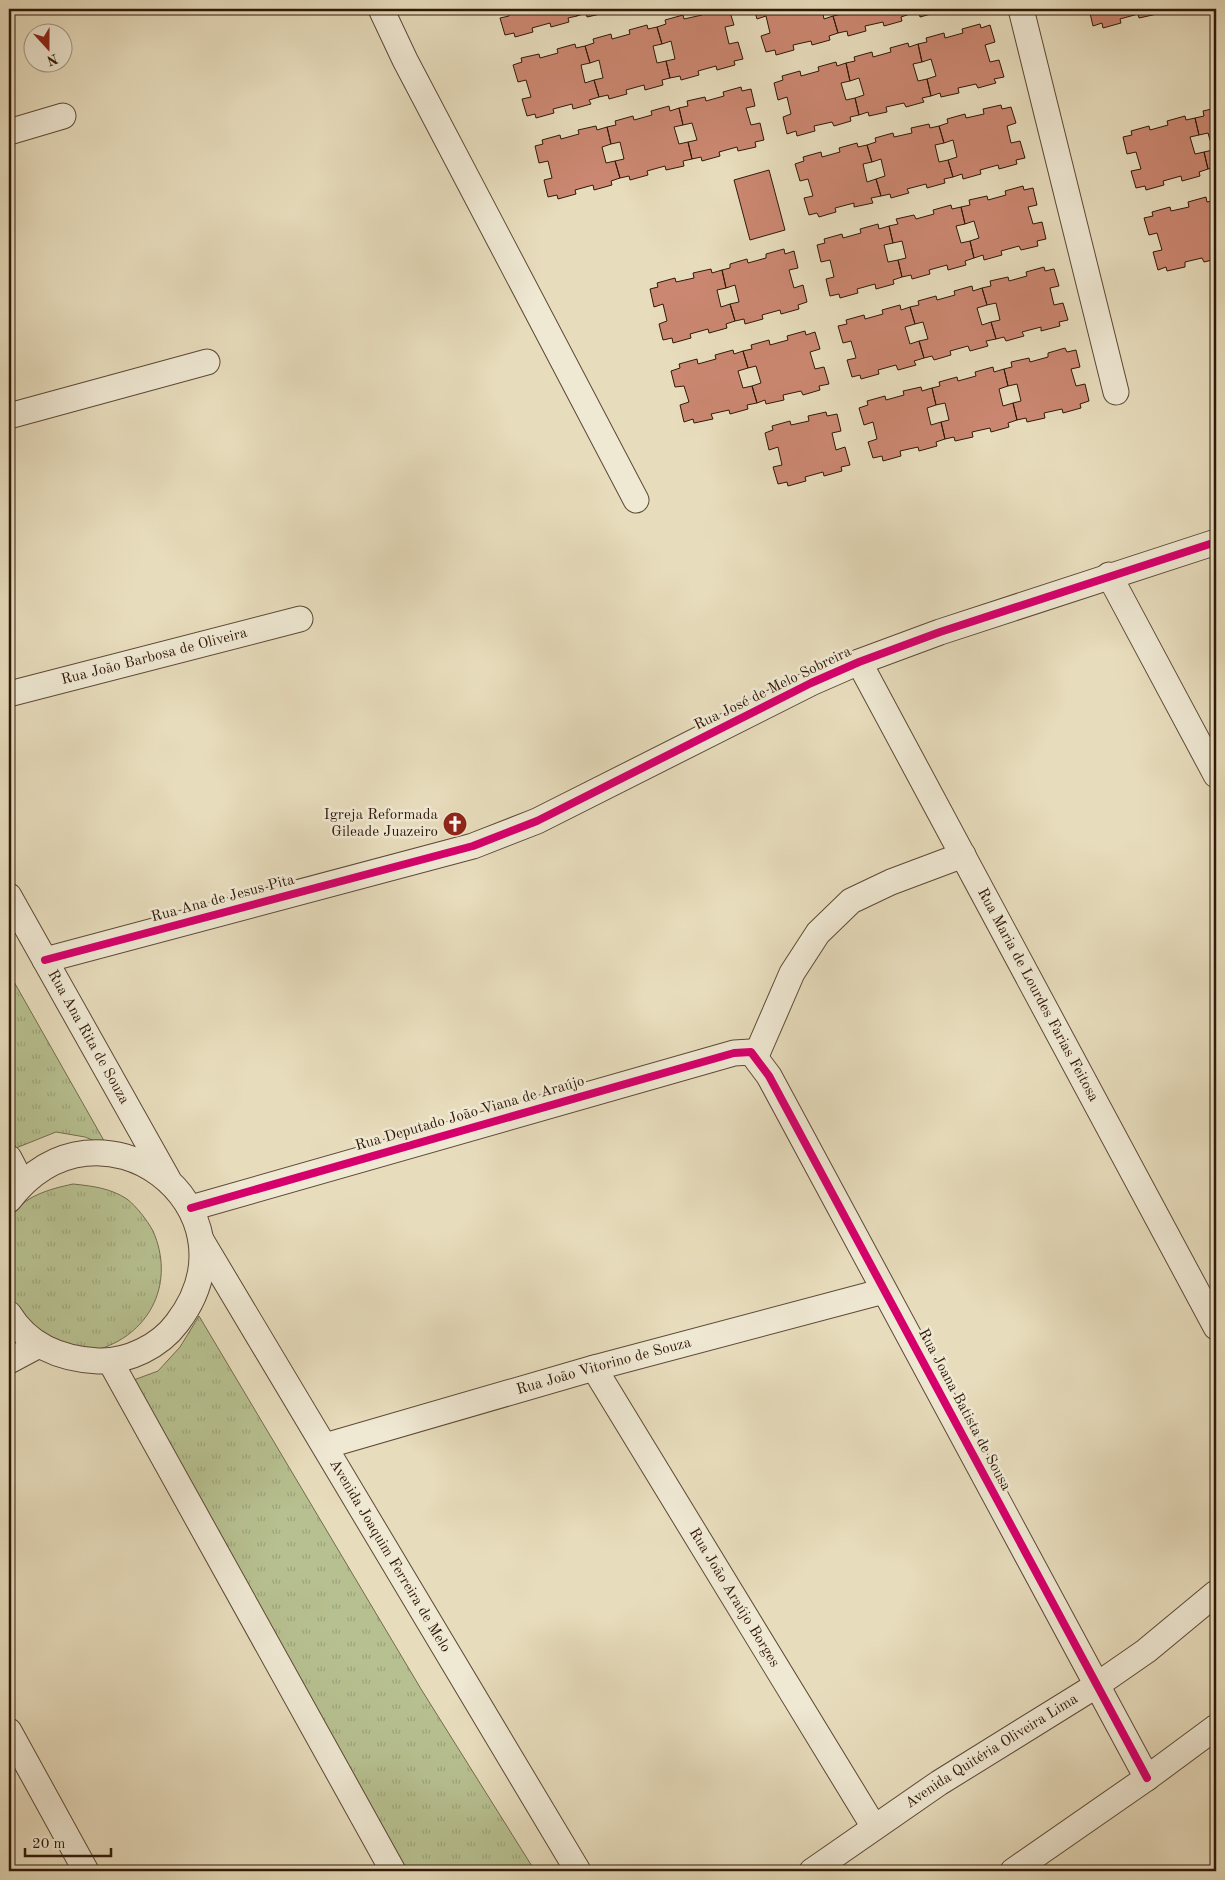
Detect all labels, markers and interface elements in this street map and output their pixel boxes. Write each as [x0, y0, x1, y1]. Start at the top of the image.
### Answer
north arrow [22, 22, 72, 72]
text: N [45, 51, 60, 68]
street label: Rua João Barbosa de Oliveira [60, 625, 249, 688]
street label: Rua José de Melo Sobreira [692, 644, 854, 734]
place label: Igreja Reformada Gileade Juazeiro [324, 808, 439, 840]
church icon: Igreja Reformada Gileade Juazeiro [442, 811, 468, 837]
street label: Rua Ana de Jesus Pita [150, 873, 297, 925]
street label: Rua Maria de Lourdes Farias Feitosa [974, 886, 1101, 1105]
street label: Rua Ana Rita de Souza [45, 968, 132, 1107]
street label: Rua Deputado João Viana de Araújo [354, 1074, 586, 1154]
street label: Rua Joana Batista de Sousa [915, 1327, 1013, 1494]
street label: Rua João Vitorino de Souza [515, 1335, 693, 1398]
street label: Avenida Joaquim Ferreira de Melo [326, 1457, 453, 1655]
street label: Rua João Araújo Borges [686, 1525, 782, 1670]
street label: Avenida Quitéria Oliveira Lima [903, 1691, 1081, 1811]
scale bar [25, 1825, 111, 1857]
text: 20 m [32, 1837, 66, 1852]

